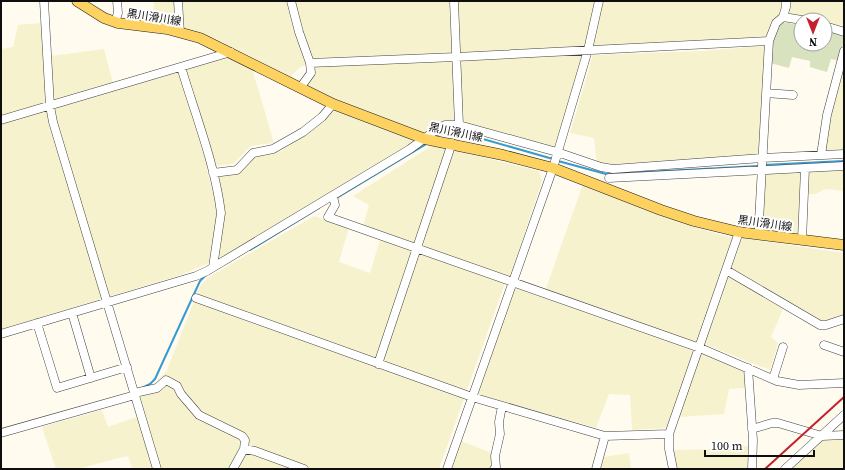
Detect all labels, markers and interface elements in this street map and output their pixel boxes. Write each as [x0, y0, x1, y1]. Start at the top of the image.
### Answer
street label: 黒川滑川線 [126, 6, 182, 29]
north arrow [793, 12, 833, 52]
text: N [809, 34, 817, 49]
street label: 黒川滑川線 [427, 119, 484, 146]
street label: 黒川滑川線 [737, 212, 793, 235]
scale bar [705, 432, 814, 458]
text: 100 m [711, 438, 743, 454]

